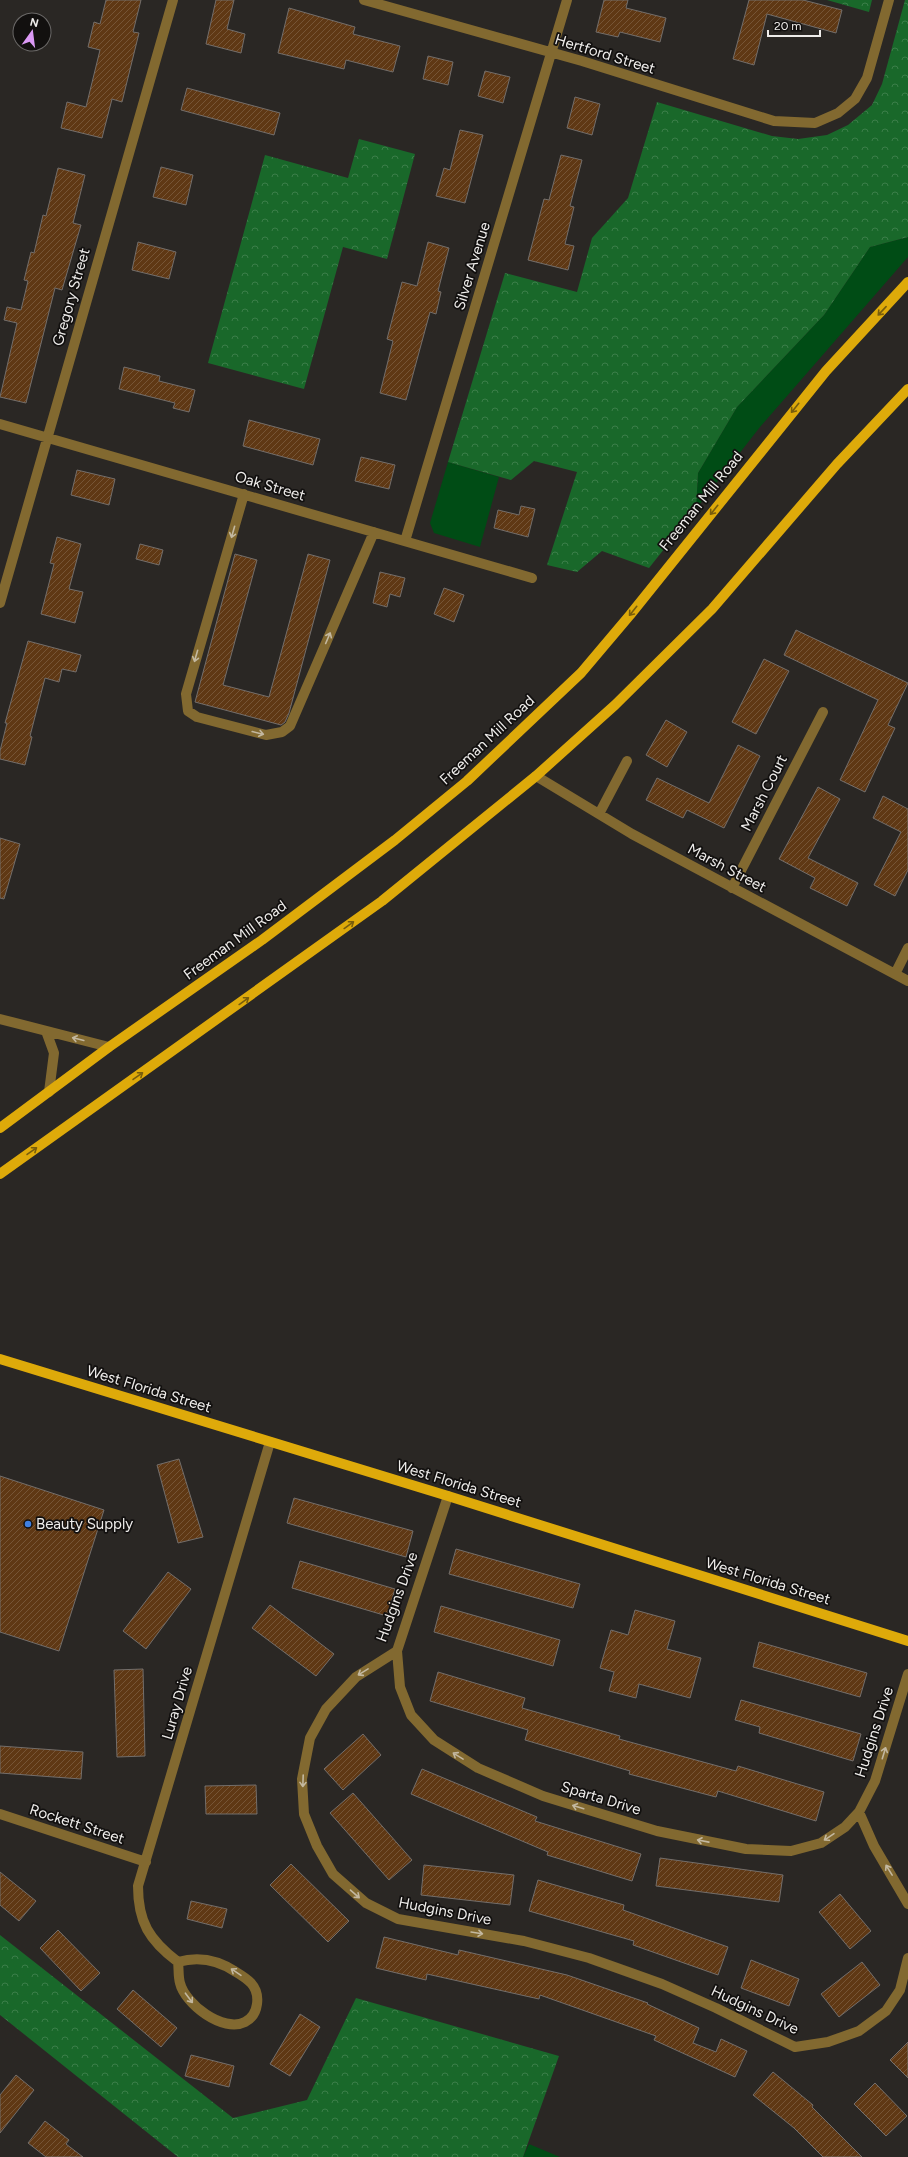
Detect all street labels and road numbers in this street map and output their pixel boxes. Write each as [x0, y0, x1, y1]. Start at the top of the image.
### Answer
street label: Hertford Street [553, 30, 658, 78]
street label: Silver Avenue [450, 220, 494, 312]
street label: Gregory Street [48, 246, 94, 348]
street label: Freeman Mill Road [655, 448, 747, 554]
street label: Oak Street [233, 467, 308, 505]
street label: Freeman Mill Road [436, 691, 538, 789]
street label: Marsh Court [737, 752, 791, 834]
street label: Marsh Street [685, 840, 770, 896]
street label: Freeman Mill Road [180, 897, 290, 983]
street label: West Florida Street [85, 1362, 214, 1417]
street label: West Florida Street [395, 1457, 524, 1512]
street label: Hudgins Drive [372, 1550, 422, 1644]
street label: West Florida Street [704, 1554, 833, 1609]
street label: Luray Drive [158, 1664, 196, 1742]
street label: Hudgins Drive [851, 1684, 897, 1780]
street label: Sparta Drive [559, 1777, 643, 1819]
street label: Rockett Street [27, 1800, 127, 1848]
street label: Hudgins Drive [397, 1893, 493, 1929]
street label: Hudgins Drive [708, 1982, 802, 2038]

